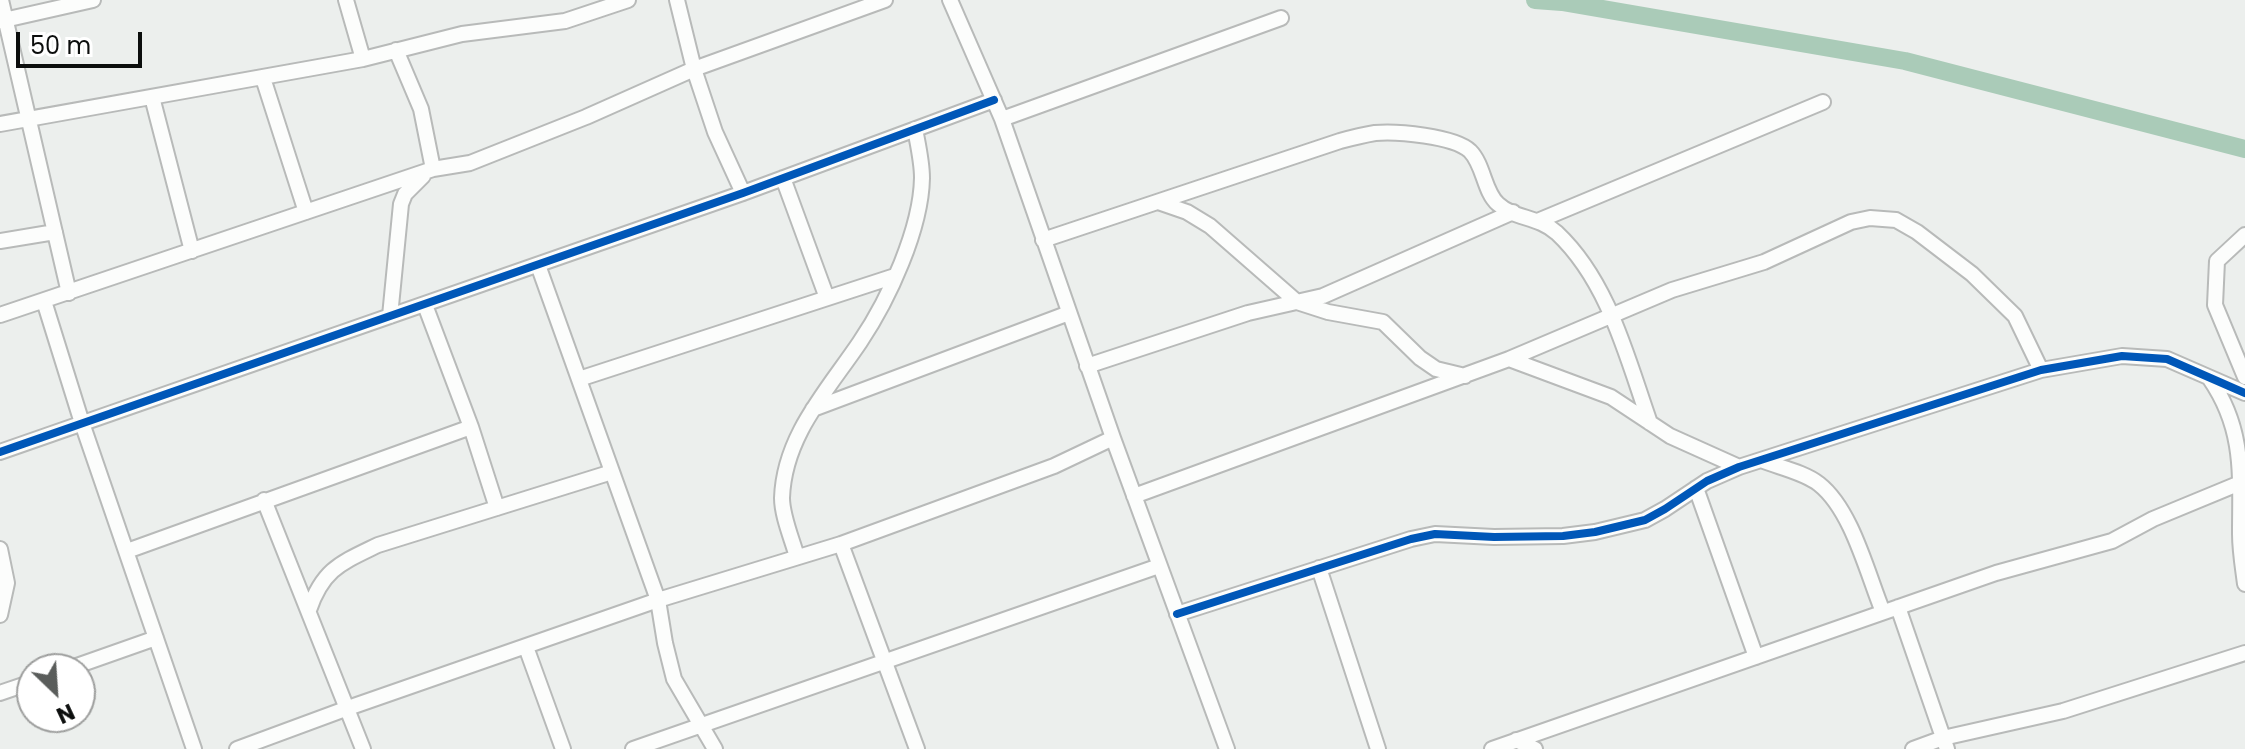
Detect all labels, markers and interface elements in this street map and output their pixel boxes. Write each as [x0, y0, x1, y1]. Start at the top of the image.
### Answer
scale bar [20, 16, 146, 66]
text: 50 m [30, 29, 91, 62]
north arrow [16, 653, 96, 733]
text: N [51, 696, 80, 731]

